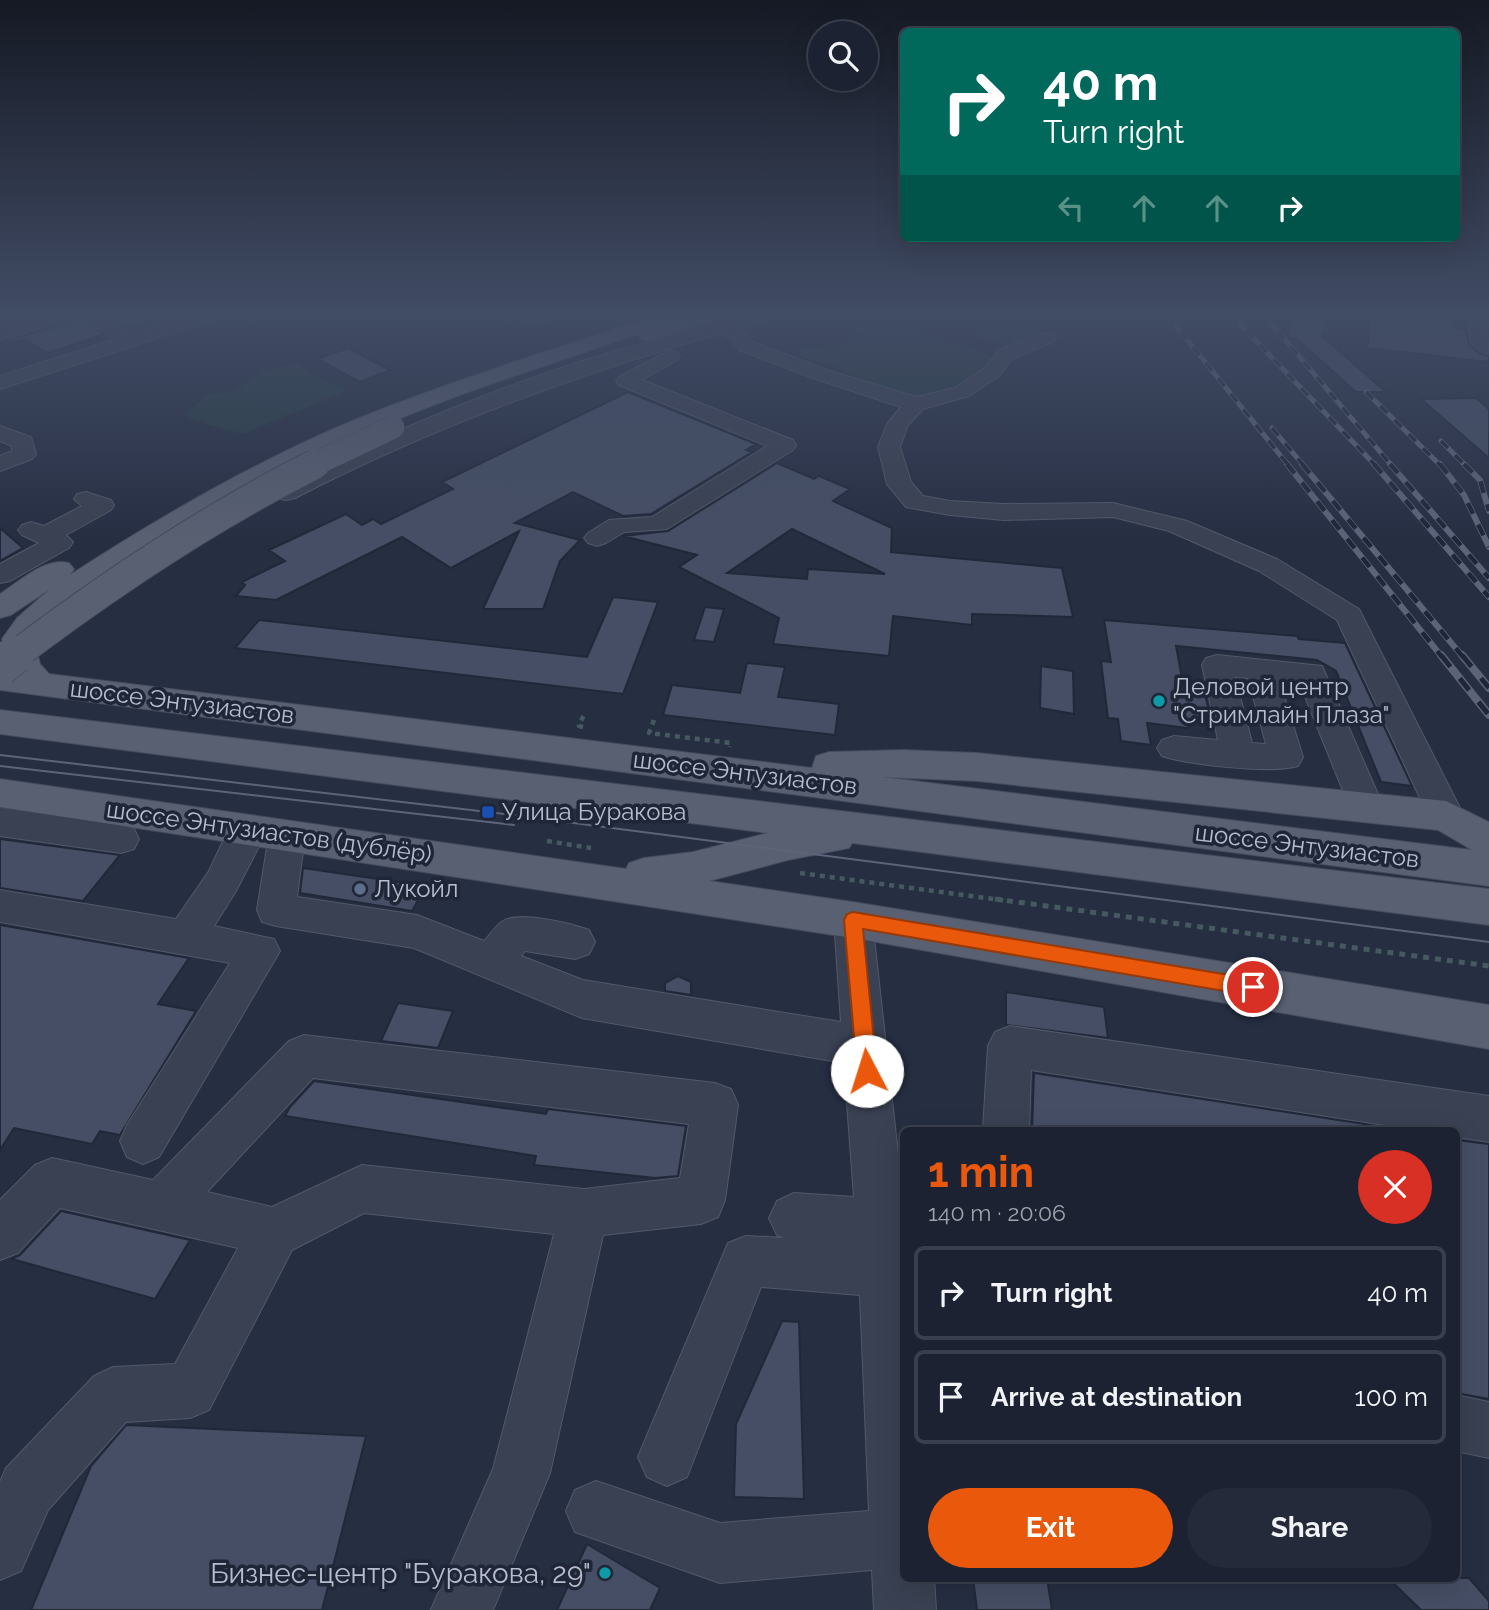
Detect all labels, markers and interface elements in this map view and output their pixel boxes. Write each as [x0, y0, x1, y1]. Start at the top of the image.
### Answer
map controls [808, 21, 878, 91]
button: search [808, 21, 878, 91]
text: 40 m [1043, 54, 1158, 111]
icon: right [928, 56, 1019, 147]
text: Turn right [1043, 113, 1184, 150]
icon: left [1052, 189, 1090, 227]
icon: ahead [1125, 189, 1163, 227]
icon: ahead [1198, 189, 1236, 227]
icon: right [1271, 189, 1309, 227]
place label: Деловой центр "Стримлайн Плаза" [1173, 672, 1390, 729]
street label: шоссе Энтузиастов [68, 673, 296, 730]
marker: Деловой центр "Стримлайн Плаза" [1151, 693, 1167, 709]
street label: шоссе Энтузиастов [631, 744, 859, 801]
street label: шоссе Энтузиастов (дублёр) [105, 794, 433, 869]
place label: Улица Буракова [502, 797, 686, 826]
marker: Улица Буракова [480, 804, 496, 820]
street label: шоссе Энтузиастов [1193, 817, 1421, 874]
place label: Лукойл [374, 874, 458, 903]
marker: Лукойл [352, 881, 368, 897]
pin [1223, 957, 1283, 1017]
icon: arrive [1234, 968, 1272, 1006]
position arrow [830, 1034, 904, 1108]
text: 1 min [928, 1148, 1034, 1197]
button: close [1358, 1150, 1432, 1224]
text: 140 m · 20:06 [928, 1199, 1066, 1226]
icon: right [932, 1274, 970, 1312]
text: Turn right [991, 1278, 1112, 1308]
text: 40 m [1367, 1278, 1428, 1308]
icon: arrive [932, 1378, 970, 1416]
text: Arrive at destination [991, 1382, 1242, 1412]
text: 100 m [1355, 1382, 1428, 1412]
button: Exit [928, 1488, 1173, 1568]
button: Share [1187, 1488, 1432, 1568]
place label: Бизнес-центр "Буракова, 29" [210, 1557, 591, 1590]
marker: Бизнес-центр "Буракова, 29" [597, 1565, 613, 1581]

